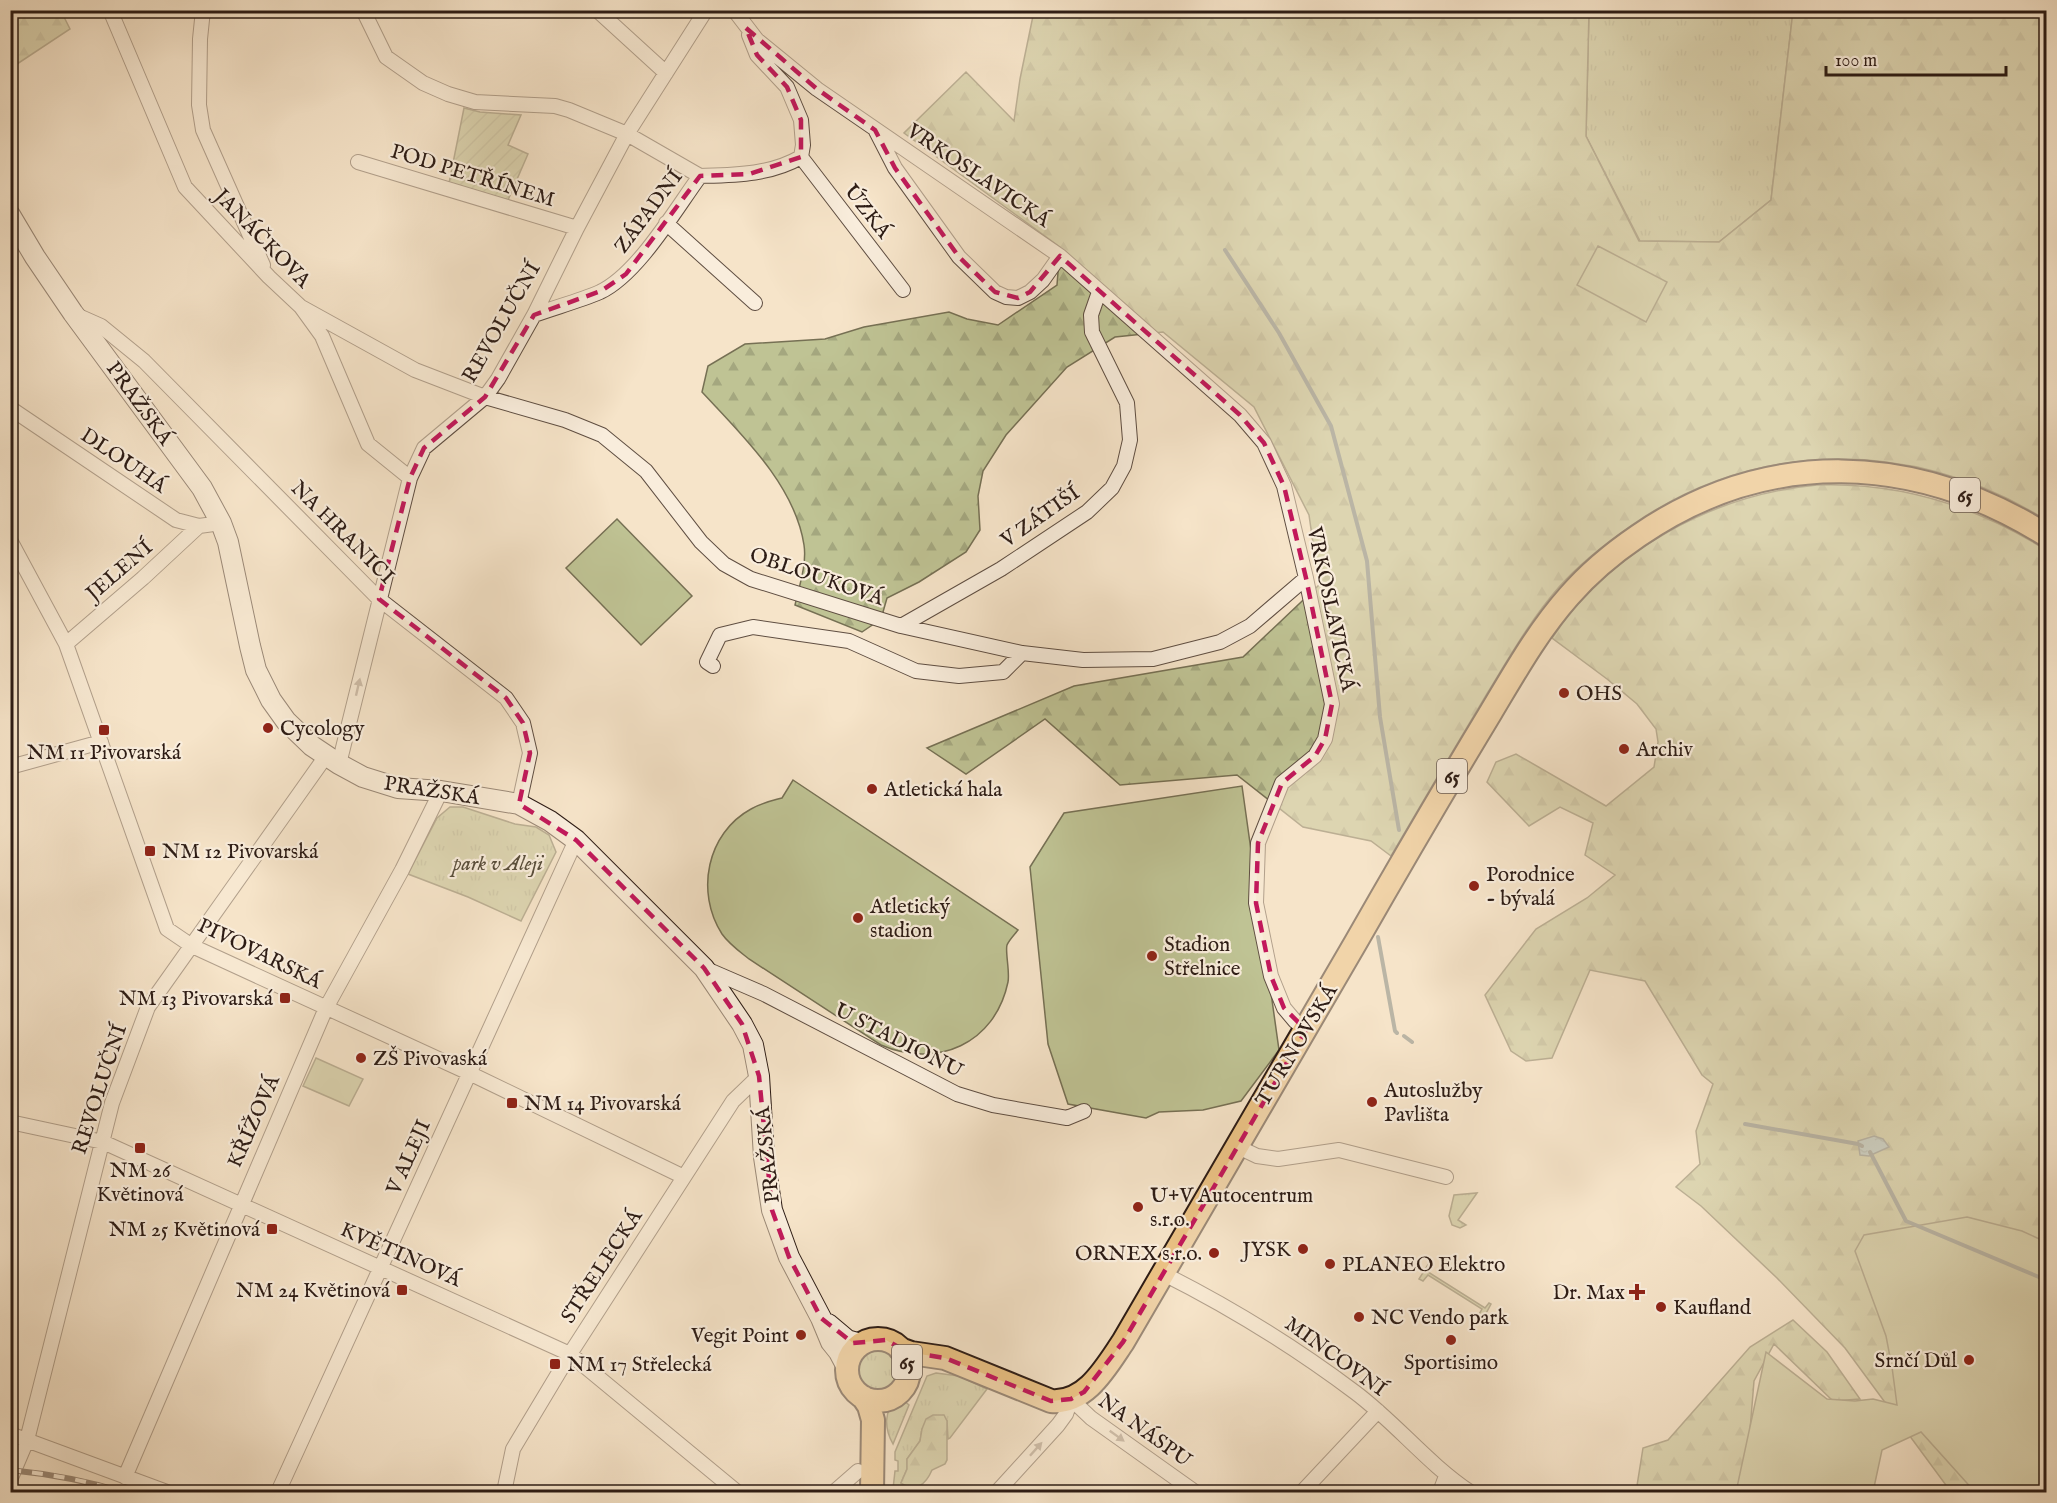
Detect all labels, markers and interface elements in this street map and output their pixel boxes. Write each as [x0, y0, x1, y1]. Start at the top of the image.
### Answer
scale bar [1826, 39, 2006, 77]
text: 100 m [1835, 50, 1877, 73]
street label: VRKOSLAVICKÁ [900, 117, 1056, 235]
street label: POD PETŘÍNEM [387, 138, 558, 214]
street label: ZÁPADNÍ [608, 163, 690, 259]
street label: ÚZKÁ [837, 179, 898, 245]
street label: JANÁČKOVA [206, 182, 317, 295]
street label: REVOLUČNÍ [456, 256, 548, 388]
street label: PRAŽSKÁ [99, 356, 180, 452]
street label: DLOUHÁ [75, 422, 173, 500]
street label: NA HRANICI [284, 476, 399, 591]
road number: 65 [1950, 478, 1980, 512]
street label: V ZÁTIŠÍ [995, 479, 1087, 555]
street label: VRKOSLAVICKÁ [1300, 523, 1362, 695]
street label: JELENÍ [79, 533, 160, 609]
street label: OBLOUKOVÁ [746, 541, 888, 613]
one-way arrow [353, 678, 363, 696]
place label: OHS [1576, 681, 1622, 708]
marker: OHS [1557, 686, 1571, 700]
place label: Cycology [280, 716, 365, 743]
marker: Cycology [261, 721, 275, 735]
marker: NM 11 Pivovarská [97, 723, 111, 737]
place label: Archiv [1635, 737, 1694, 764]
place label: NM 11 Pivovarská [27, 740, 182, 767]
marker: Archiv [1617, 742, 1631, 756]
road number: 65 [1437, 759, 1467, 793]
street label: PRAŽSKÁ [382, 770, 483, 813]
place label: Atletická hala [883, 777, 1003, 804]
marker: Atletická hala [865, 782, 879, 796]
place label: NM 12 Pivovarská [162, 839, 319, 866]
marker: NM 12 Pivovarská [143, 844, 157, 858]
park label: park v Aleji [449, 851, 545, 878]
place label: Porodnice - bývalá [1486, 862, 1575, 913]
marker: Porodnice - bývalá [1467, 879, 1481, 893]
place label: Atletický stadion [869, 894, 951, 945]
marker: Atletický stadion [851, 911, 865, 925]
street label: PIVOVARSKÁ [193, 912, 327, 996]
place label: Stadion Střelnice [1164, 932, 1241, 983]
marker: Stadion Střelnice [1145, 949, 1159, 963]
street label: TURNOVSKÁ [1249, 978, 1345, 1112]
place label: NM 13 Pivovarská [119, 986, 274, 1013]
marker: NM 13 Pivovarská [278, 991, 292, 1005]
street label: U STADIONU [830, 997, 967, 1085]
street label: REVOLUČNÍ [66, 1020, 134, 1158]
place label: ZŠ Pivovaská [373, 1045, 488, 1073]
marker: ZŠ Pivovaská [354, 1051, 368, 1065]
street label: KŘÍŽOVÁ [221, 1070, 287, 1172]
place label: Autoslužby Pavlišta [1383, 1078, 1483, 1129]
place label: NM 14 Pivovarská [524, 1091, 682, 1118]
marker: Autoslužby Pavlišta [1365, 1095, 1379, 1109]
marker: NM 14 Pivovarská [505, 1096, 519, 1110]
street label: PRAŽSKÁ [749, 1104, 787, 1205]
street label: V ALEJI [380, 1116, 438, 1200]
marker: NM 26 Květinová [133, 1141, 147, 1155]
place label: NM 26 Květinová [97, 1158, 184, 1209]
place label: U+V Autocentrum s.r.o. [1150, 1183, 1313, 1234]
marker: U+V Autocentrum s.r.o. [1131, 1200, 1145, 1214]
street label: STŘELECKÁ [555, 1204, 650, 1329]
street label: KVĚTINOVÁ [336, 1216, 466, 1294]
place label: NM 25 Květinová [109, 1217, 261, 1244]
marker: NM 25 Květinová [265, 1222, 279, 1236]
place label: JYSK [1240, 1237, 1292, 1264]
place label: ORNEX s.r.o. [1075, 1241, 1202, 1268]
marker: JYSK [1296, 1242, 1310, 1256]
marker: ORNEX s.r.o. [1207, 1246, 1221, 1260]
place label: PLANEO Elektro [1342, 1252, 1505, 1279]
marker: PLANEO Elektro [1323, 1257, 1337, 1271]
place label: NM 24 Květinová [236, 1278, 391, 1305]
place label: Dr. Max [1553, 1280, 1625, 1307]
marker: NM 24 Květinová [395, 1283, 409, 1297]
marker: Dr. Max [1630, 1285, 1644, 1299]
place label: Kaufland [1673, 1295, 1752, 1322]
marker: Kaufland [1654, 1300, 1668, 1314]
place label: NC Vendo park [1371, 1305, 1509, 1332]
street label: MINCOVNÍ [1279, 1310, 1393, 1404]
marker: NC Vendo park [1352, 1310, 1366, 1324]
place label: Vegit Point [690, 1323, 789, 1350]
marker: Vegit Point [794, 1328, 808, 1342]
marker: Sportisimo [1444, 1333, 1458, 1347]
road number: 65 [892, 1345, 922, 1379]
place label: Srnčí Důl [1875, 1348, 1957, 1375]
place label: Sportisimo [1404, 1350, 1498, 1377]
place label: NM 17 Střelecká [567, 1352, 713, 1379]
marker: Srnčí Důl [1962, 1353, 1976, 1367]
marker: NM 17 Střelecká [548, 1357, 562, 1371]
street label: NA NÁSPU [1092, 1387, 1197, 1474]
one-way arrow [1108, 1430, 1124, 1442]
one-way arrow [1029, 1442, 1042, 1457]

